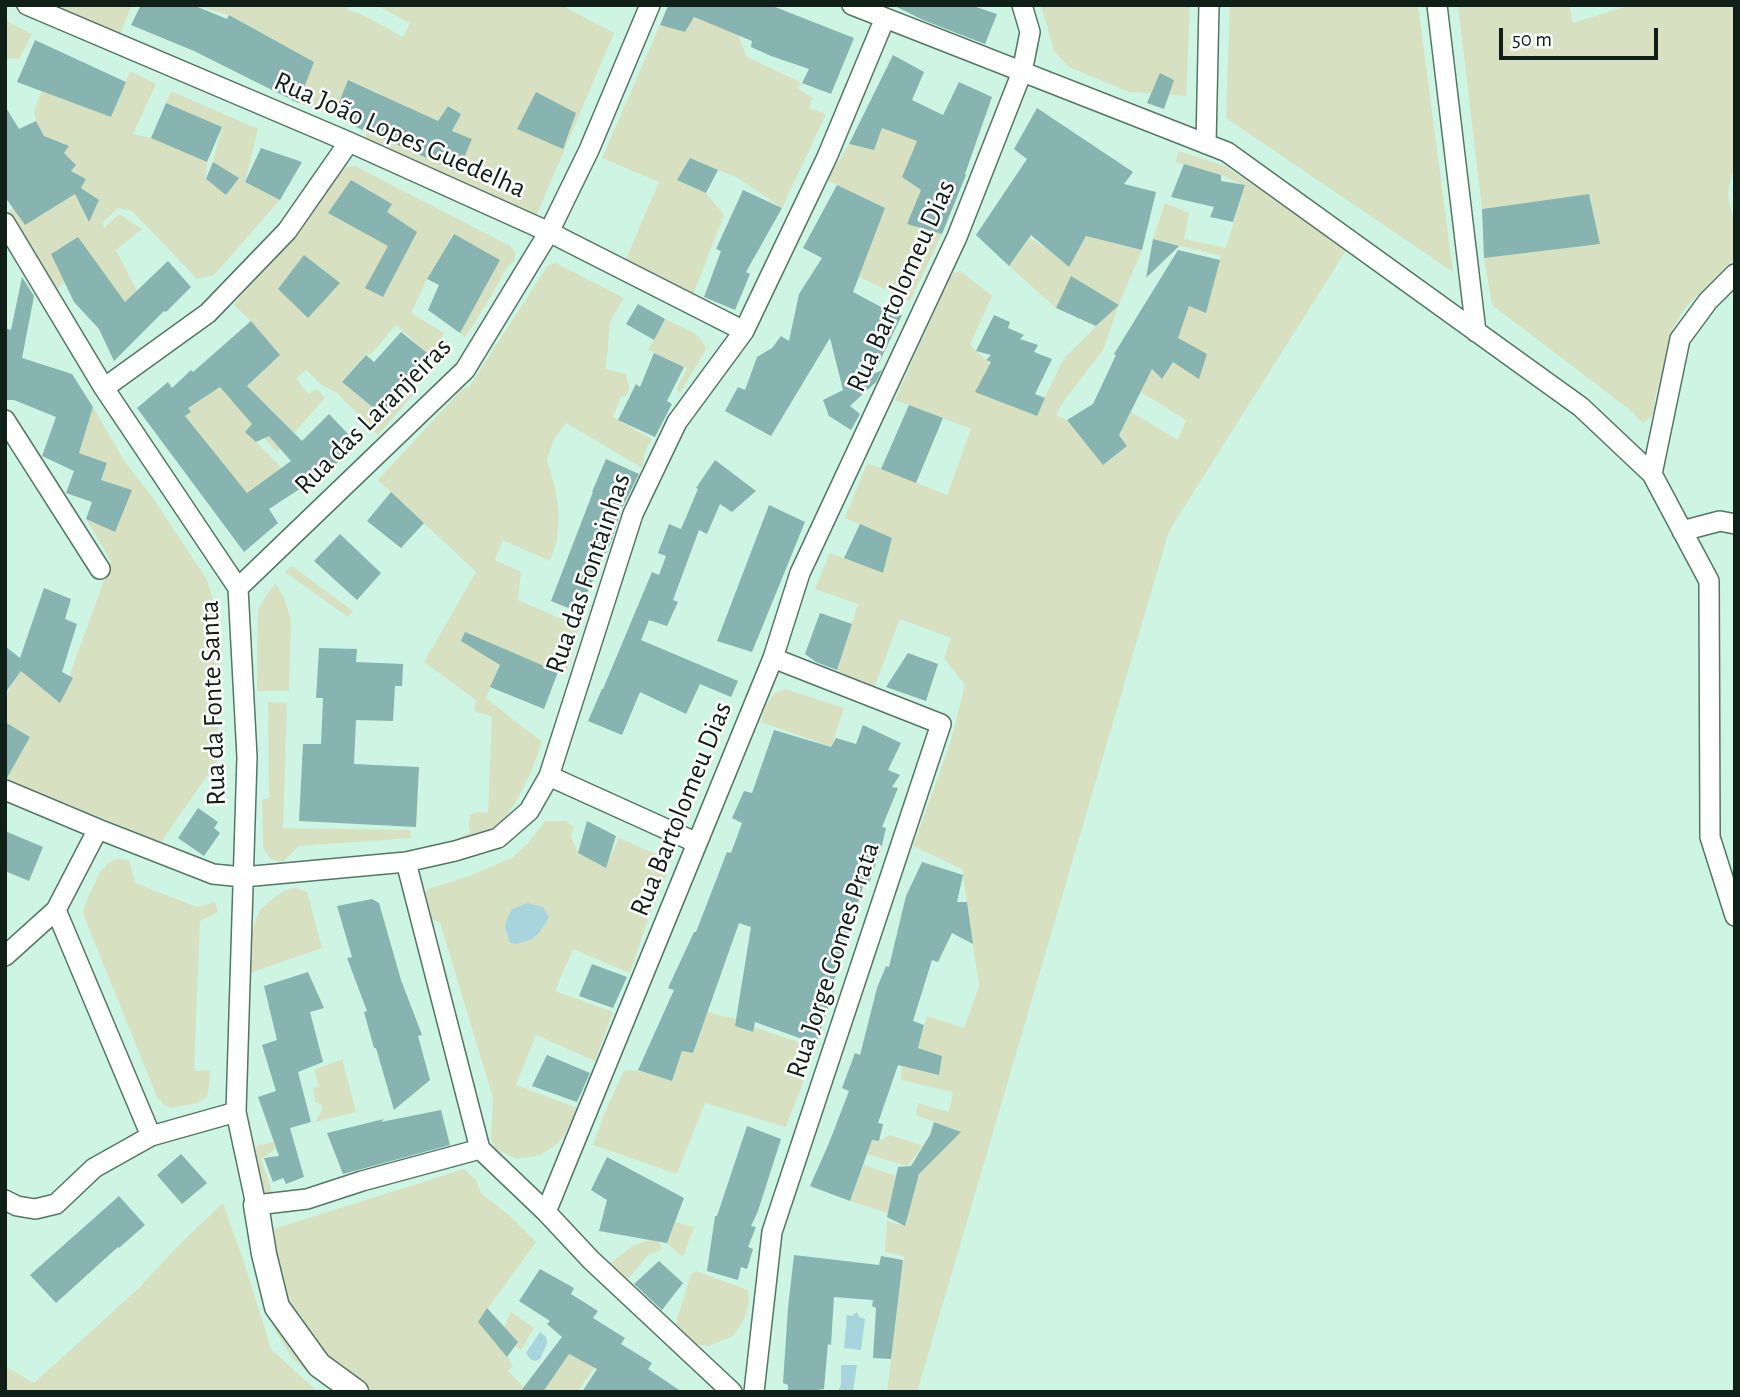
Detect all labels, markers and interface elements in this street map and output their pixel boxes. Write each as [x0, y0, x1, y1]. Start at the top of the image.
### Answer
scale bar [1502, 14, 1661, 58]
text: 50 m [1512, 29, 1552, 50]
street label: Rua João Lopes Guedelha [269, 64, 531, 206]
street label: Rua Bartolomeu Dias [839, 175, 963, 397]
street label: Rua das Laranjeiras [287, 330, 459, 502]
street label: Rua das Fontainhas [538, 469, 638, 677]
street label: Rua da Fonte Santa [193, 600, 233, 806]
street label: Rua Bartolomeu Dias [623, 697, 739, 921]
street label: Rua Jorge Gomes Prata [779, 838, 887, 1082]

